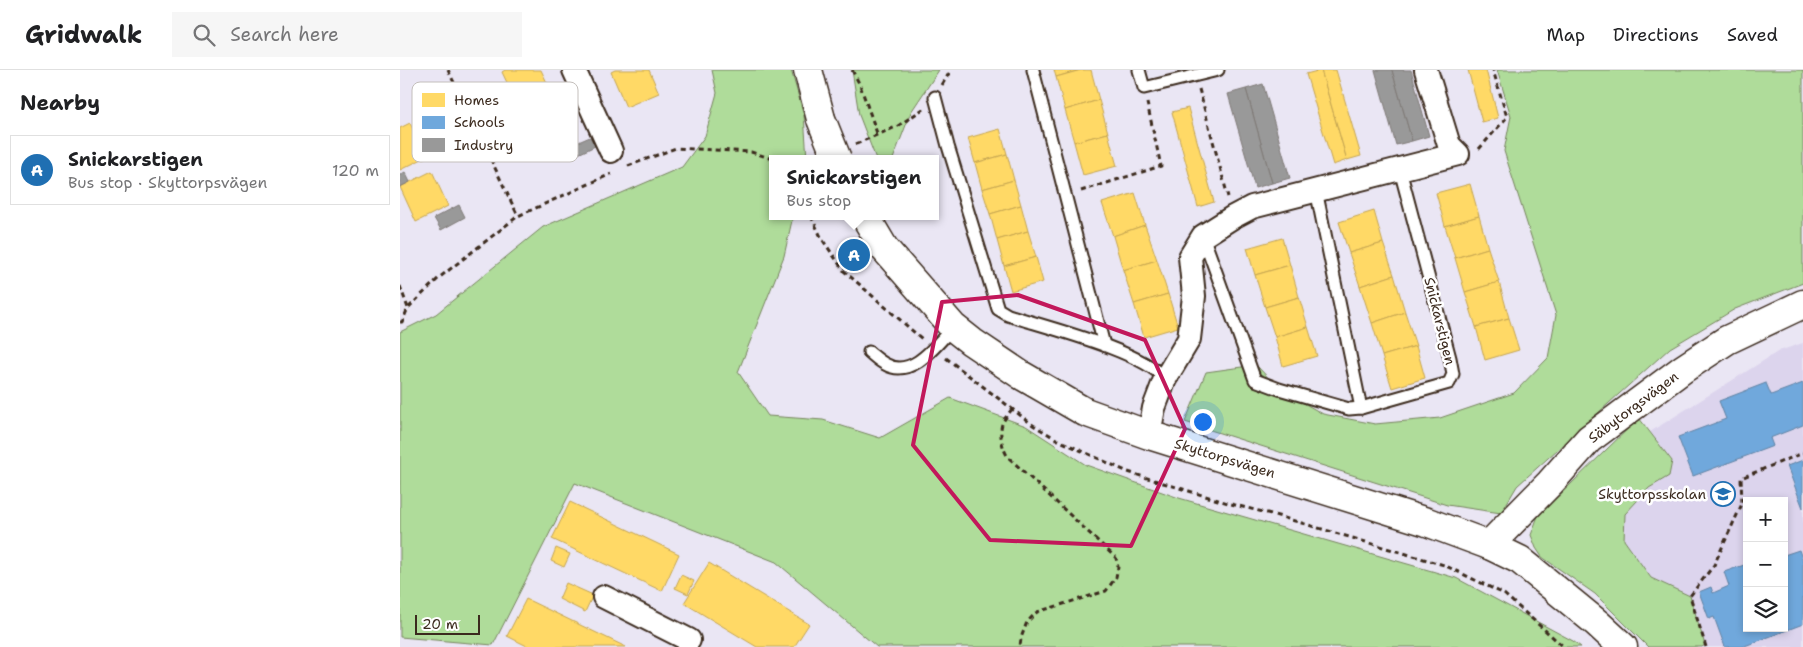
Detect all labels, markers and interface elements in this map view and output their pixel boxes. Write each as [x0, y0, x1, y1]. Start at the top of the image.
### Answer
search box [172, 12, 522, 57]
text: Gridwalk [25, 19, 142, 51]
icon: search [190, 21, 218, 49]
text: Search here [230, 22, 339, 47]
text: Map [1547, 23, 1585, 47]
text: Directions [1613, 23, 1699, 47]
text: Saved [1727, 23, 1778, 47]
legend [412, 82, 578, 162]
text: Nearby [20, 89, 100, 117]
text: Homes [454, 91, 499, 109]
text: Schools [454, 113, 505, 131]
text: Industry [454, 136, 513, 154]
text: Snickarstigen [68, 147, 203, 172]
popup [769, 155, 939, 220]
text: A [31, 160, 43, 181]
text: 120 m [332, 160, 379, 181]
text: Snickarstigen [787, 165, 921, 190]
text: Bus stop · Skyttorpsvägen [68, 172, 267, 193]
text: Bus stop [787, 190, 851, 211]
pin: A [838, 236, 870, 274]
street label: Snickarstigen [1420, 275, 1460, 367]
street label: Säbytorgsvägen [1584, 367, 1682, 447]
your location [1190, 409, 1216, 435]
street label: Skyttorpsvägen [1172, 434, 1278, 482]
school or university icon: Skyttorpsskolan [1710, 481, 1736, 507]
place label: Skyttorpsskolan [1598, 485, 1706, 503]
map controls [1743, 497, 1788, 632]
button: + [1743, 497, 1788, 542]
button: − [1743, 542, 1788, 587]
button: layers [1743, 587, 1788, 632]
scale bar [415, 612, 480, 635]
text: 20 m [422, 615, 458, 633]

